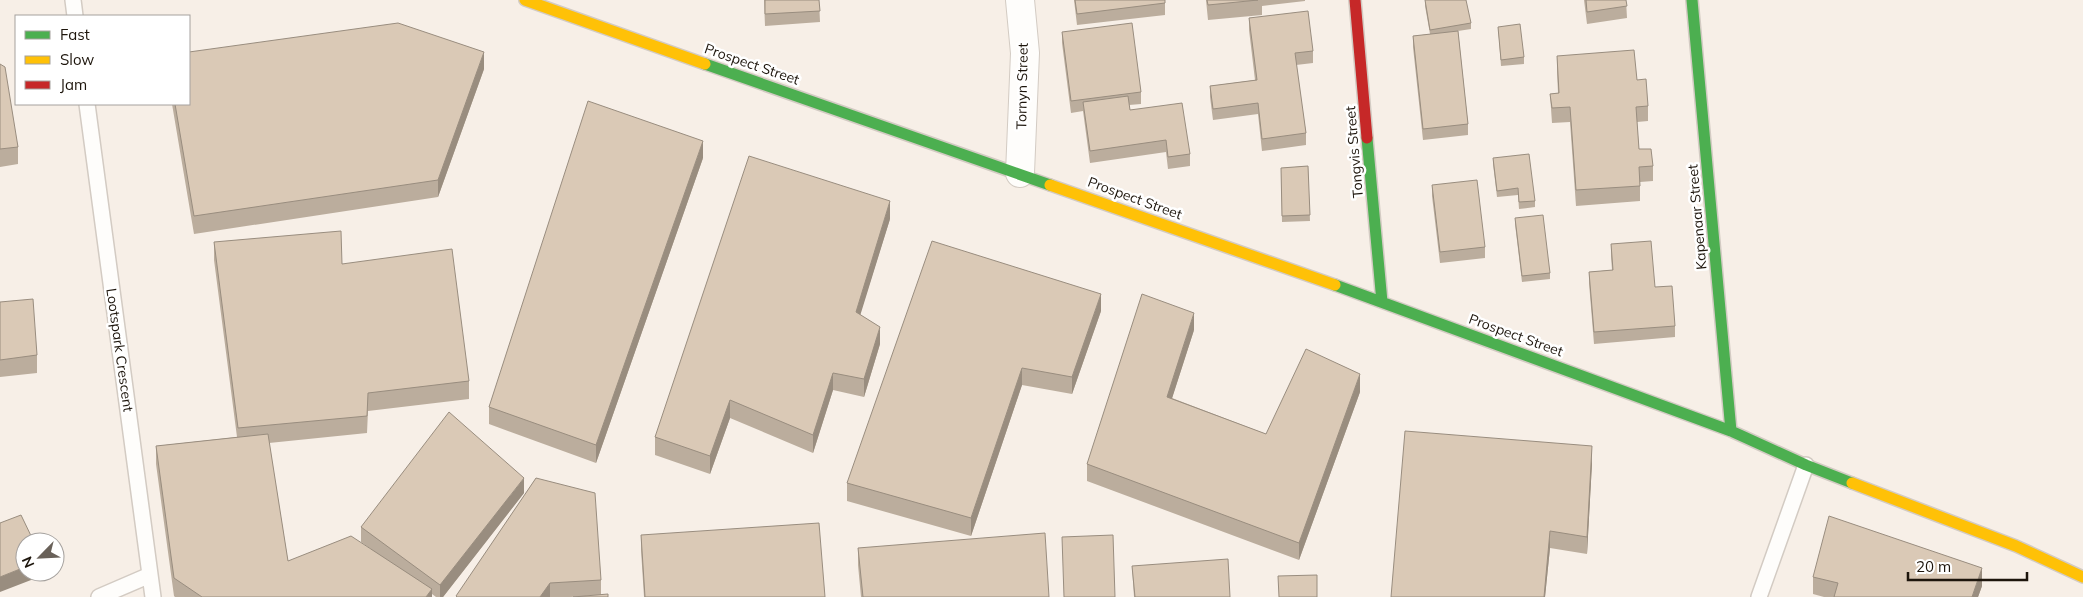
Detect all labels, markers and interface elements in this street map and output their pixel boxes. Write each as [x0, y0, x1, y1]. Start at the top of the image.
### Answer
legend [15, 15, 190, 105]
text: Fast [60, 25, 90, 44]
street label: Prospect Street [702, 39, 802, 89]
street label: Tornyn Street [1012, 42, 1032, 129]
text: Slow [60, 50, 94, 69]
text: Jam [60, 75, 87, 94]
street label: Tongvis Street [1341, 105, 1367, 199]
street label: Kapenaar Street [1683, 163, 1711, 270]
street label: Prospect Street [1085, 173, 1185, 223]
street label: Lootspark Crescent [102, 287, 138, 413]
street label: Prospect Street [1466, 310, 1566, 360]
north arrow [15, 532, 65, 582]
scale bar [1908, 550, 2027, 582]
text: N [18, 554, 38, 571]
text: 20 m [1916, 557, 1951, 576]

